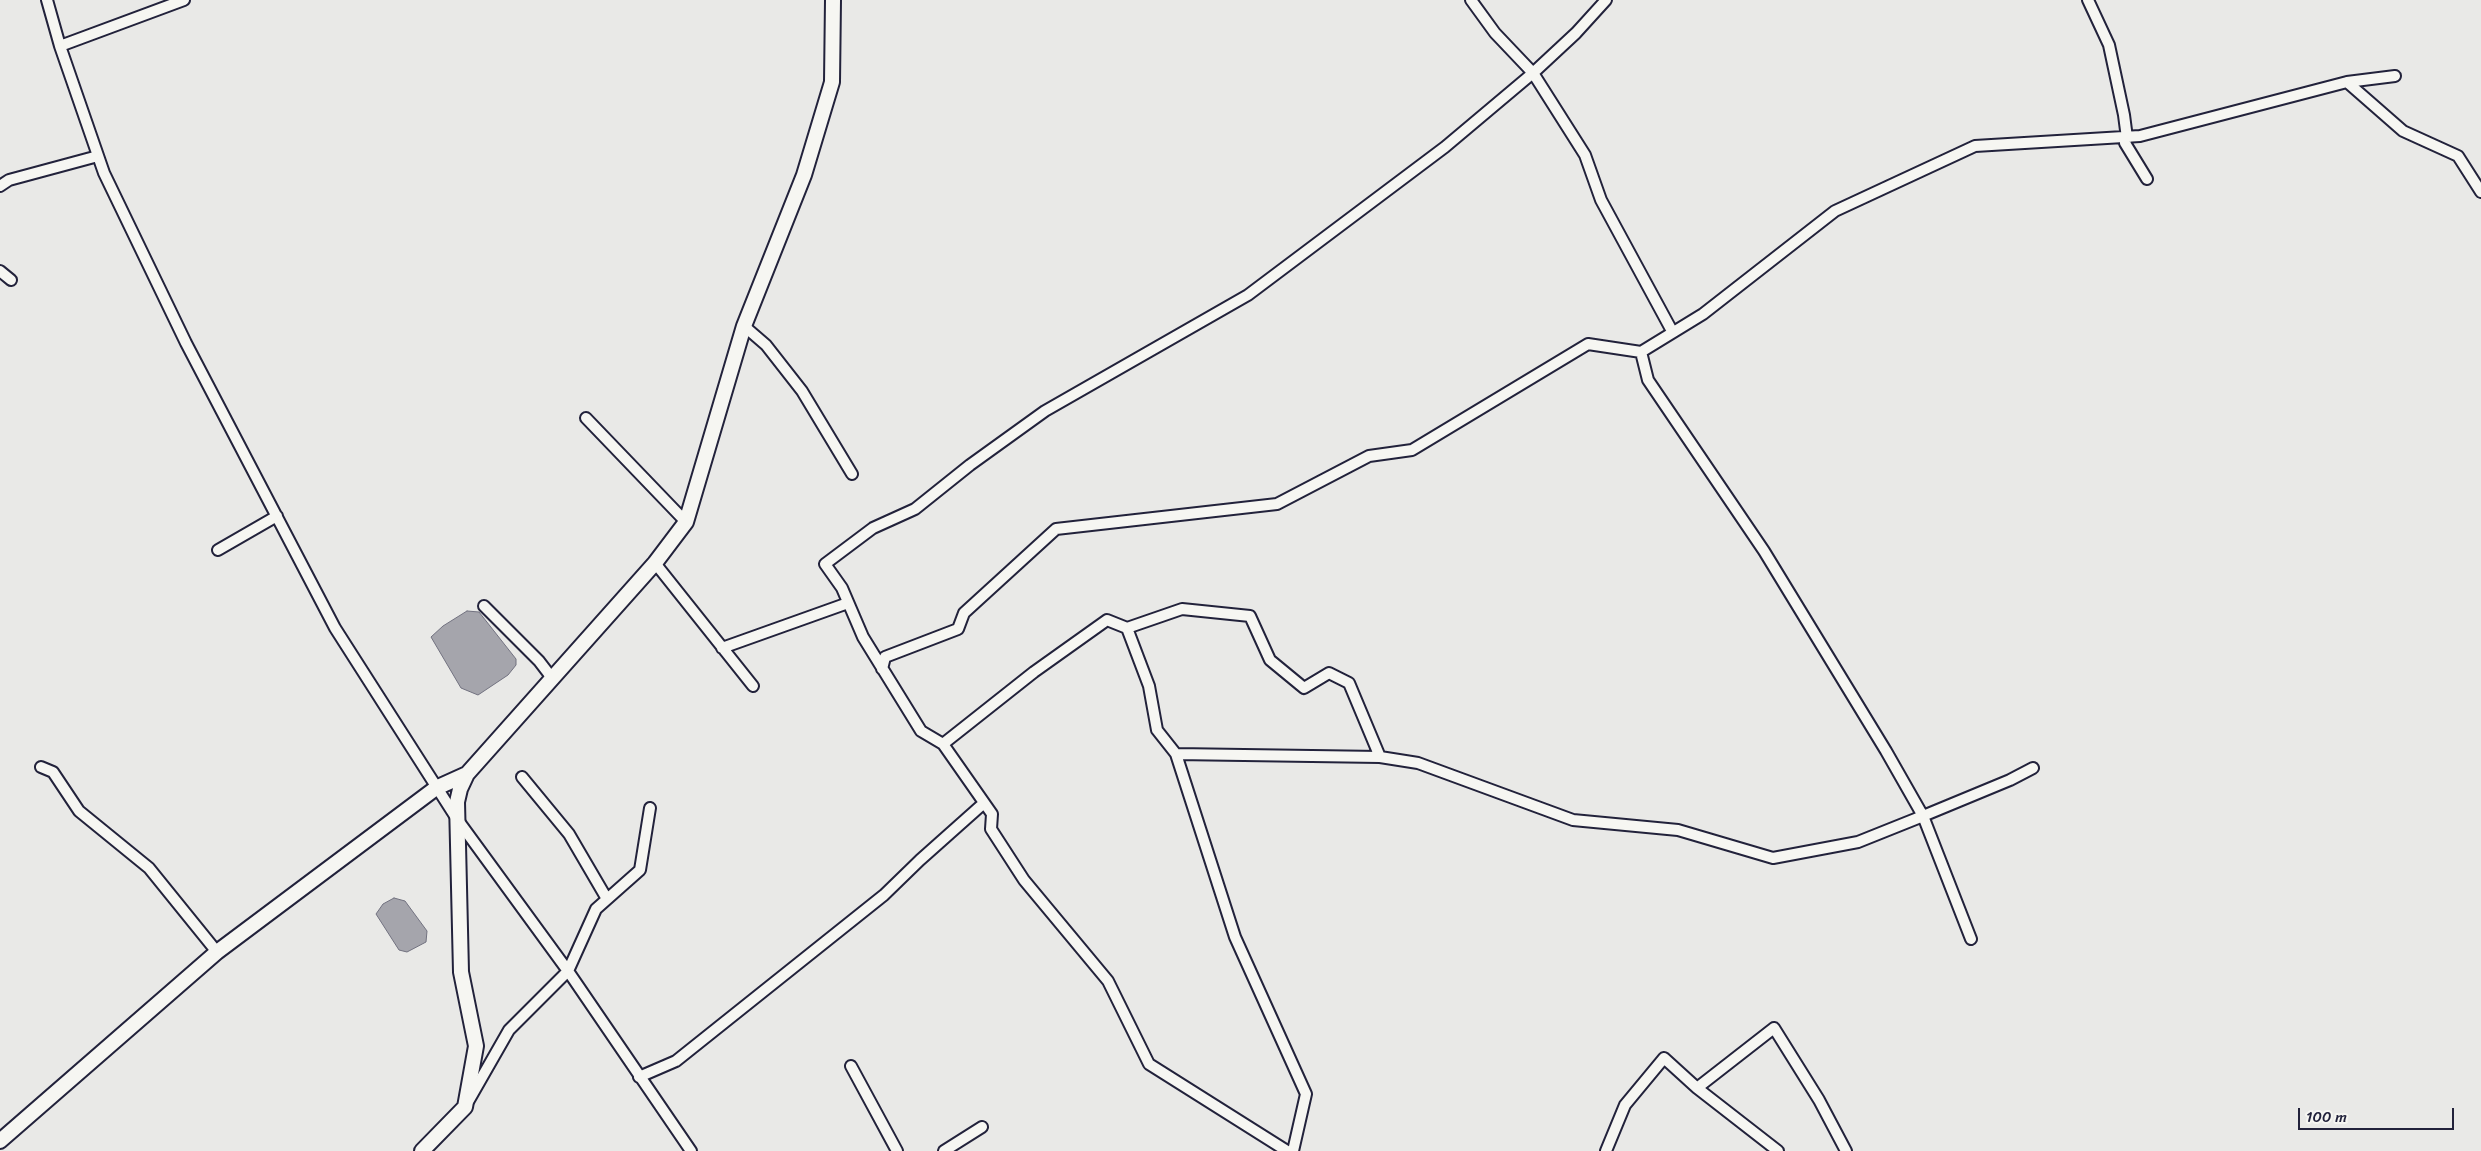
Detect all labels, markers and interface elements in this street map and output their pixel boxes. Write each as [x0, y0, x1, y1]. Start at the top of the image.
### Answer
scale bar [2301, 1098, 2457, 1130]
text: 100 m [2306, 1104, 2347, 1130]

